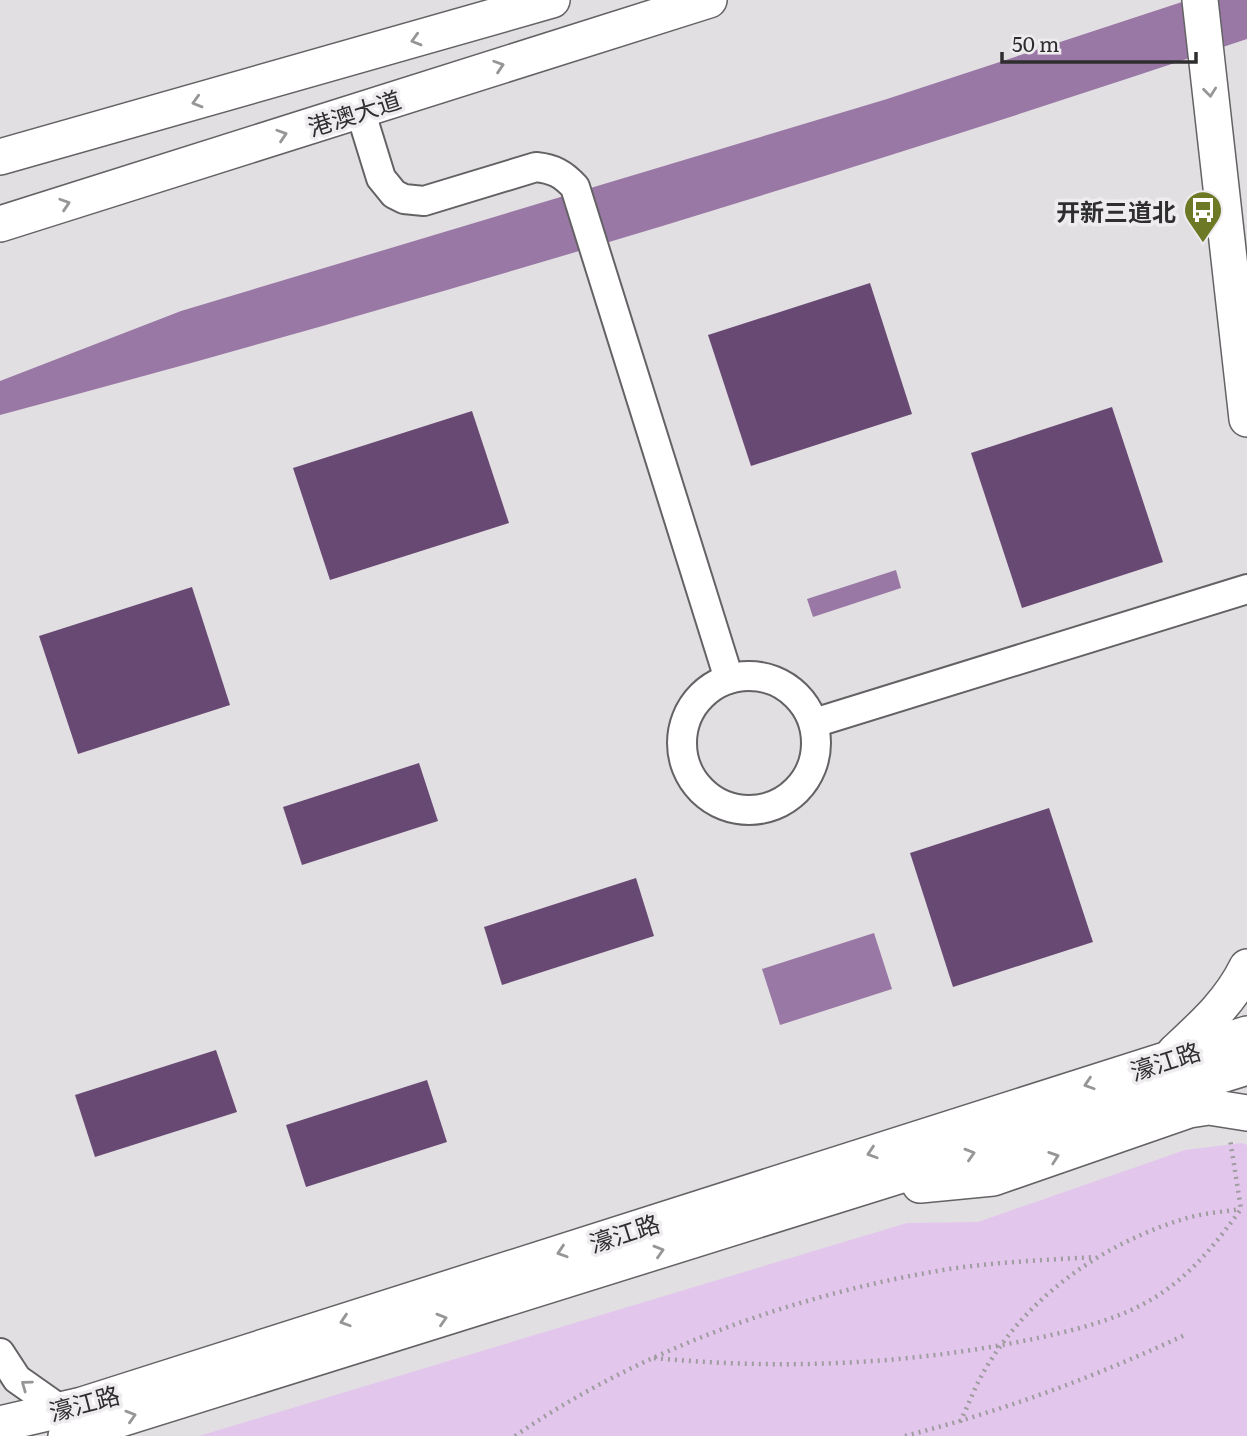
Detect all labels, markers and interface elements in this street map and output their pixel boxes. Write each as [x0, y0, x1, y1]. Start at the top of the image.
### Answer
scale bar [1002, 21, 1196, 65]
text: 50 m [1012, 27, 1059, 58]
one-way arrow [410, 32, 422, 46]
one-way arrow [493, 60, 505, 75]
street label: 港澳大道 [303, 81, 405, 143]
one-way arrow [1202, 87, 1217, 98]
one-way arrow [191, 93, 203, 108]
one-way arrow [275, 129, 288, 143]
bus stop icon: 开新三道北 [1182, 189, 1224, 244]
place label: 开新三道北 [1056, 193, 1176, 228]
one-way arrow [59, 197, 71, 212]
street label: 濠江路 [1125, 1032, 1205, 1088]
one-way arrow [1083, 1076, 1095, 1091]
one-way arrow [866, 1145, 878, 1160]
one-way arrow [963, 1148, 976, 1162]
one-way arrow [1047, 1151, 1060, 1165]
street label: 濠江路 [584, 1204, 664, 1260]
one-way arrow [556, 1244, 568, 1259]
one-way arrow [653, 1245, 665, 1259]
one-way arrow [436, 1312, 448, 1327]
one-way arrow [339, 1313, 351, 1328]
street label: 濠江路 [45, 1376, 123, 1428]
one-way arrow [21, 1381, 34, 1393]
one-way arrow [125, 1409, 137, 1424]

